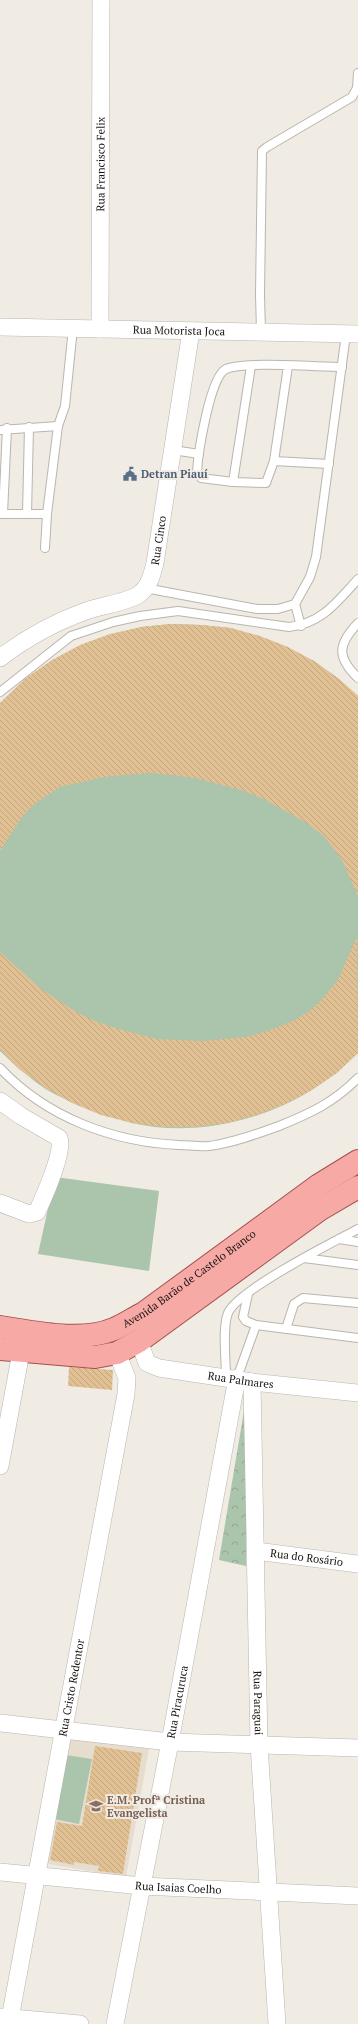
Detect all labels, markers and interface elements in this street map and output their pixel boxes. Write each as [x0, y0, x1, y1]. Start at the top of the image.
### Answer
street label: Rua Francisco Felix [93, 116, 108, 211]
street label: Rua Motorista Joca [133, 323, 226, 338]
public building icon: Detran Piauí [122, 466, 138, 482]
place label: Detran Piauí [141, 467, 208, 481]
street label: Rua Cinco [148, 515, 169, 566]
street label: Avenida Barão de Castelo Branco [120, 1227, 259, 1331]
street label: Rua Palmares [207, 1368, 275, 1391]
street label: Rua do Rosário [269, 1546, 344, 1569]
street label: Rua Cristo Redentor [56, 1637, 87, 1738]
street label: Rua Piracuruca [164, 1664, 191, 1740]
street label: Rua Paraguai [251, 1671, 266, 1735]
place label: E.M. Profª Cristina Evangelista [107, 1793, 205, 1820]
school or university icon: E.M. Profª Cristina Evangelista [88, 1798, 104, 1814]
street label: Rua Isaias Coelho [134, 1878, 222, 1897]

